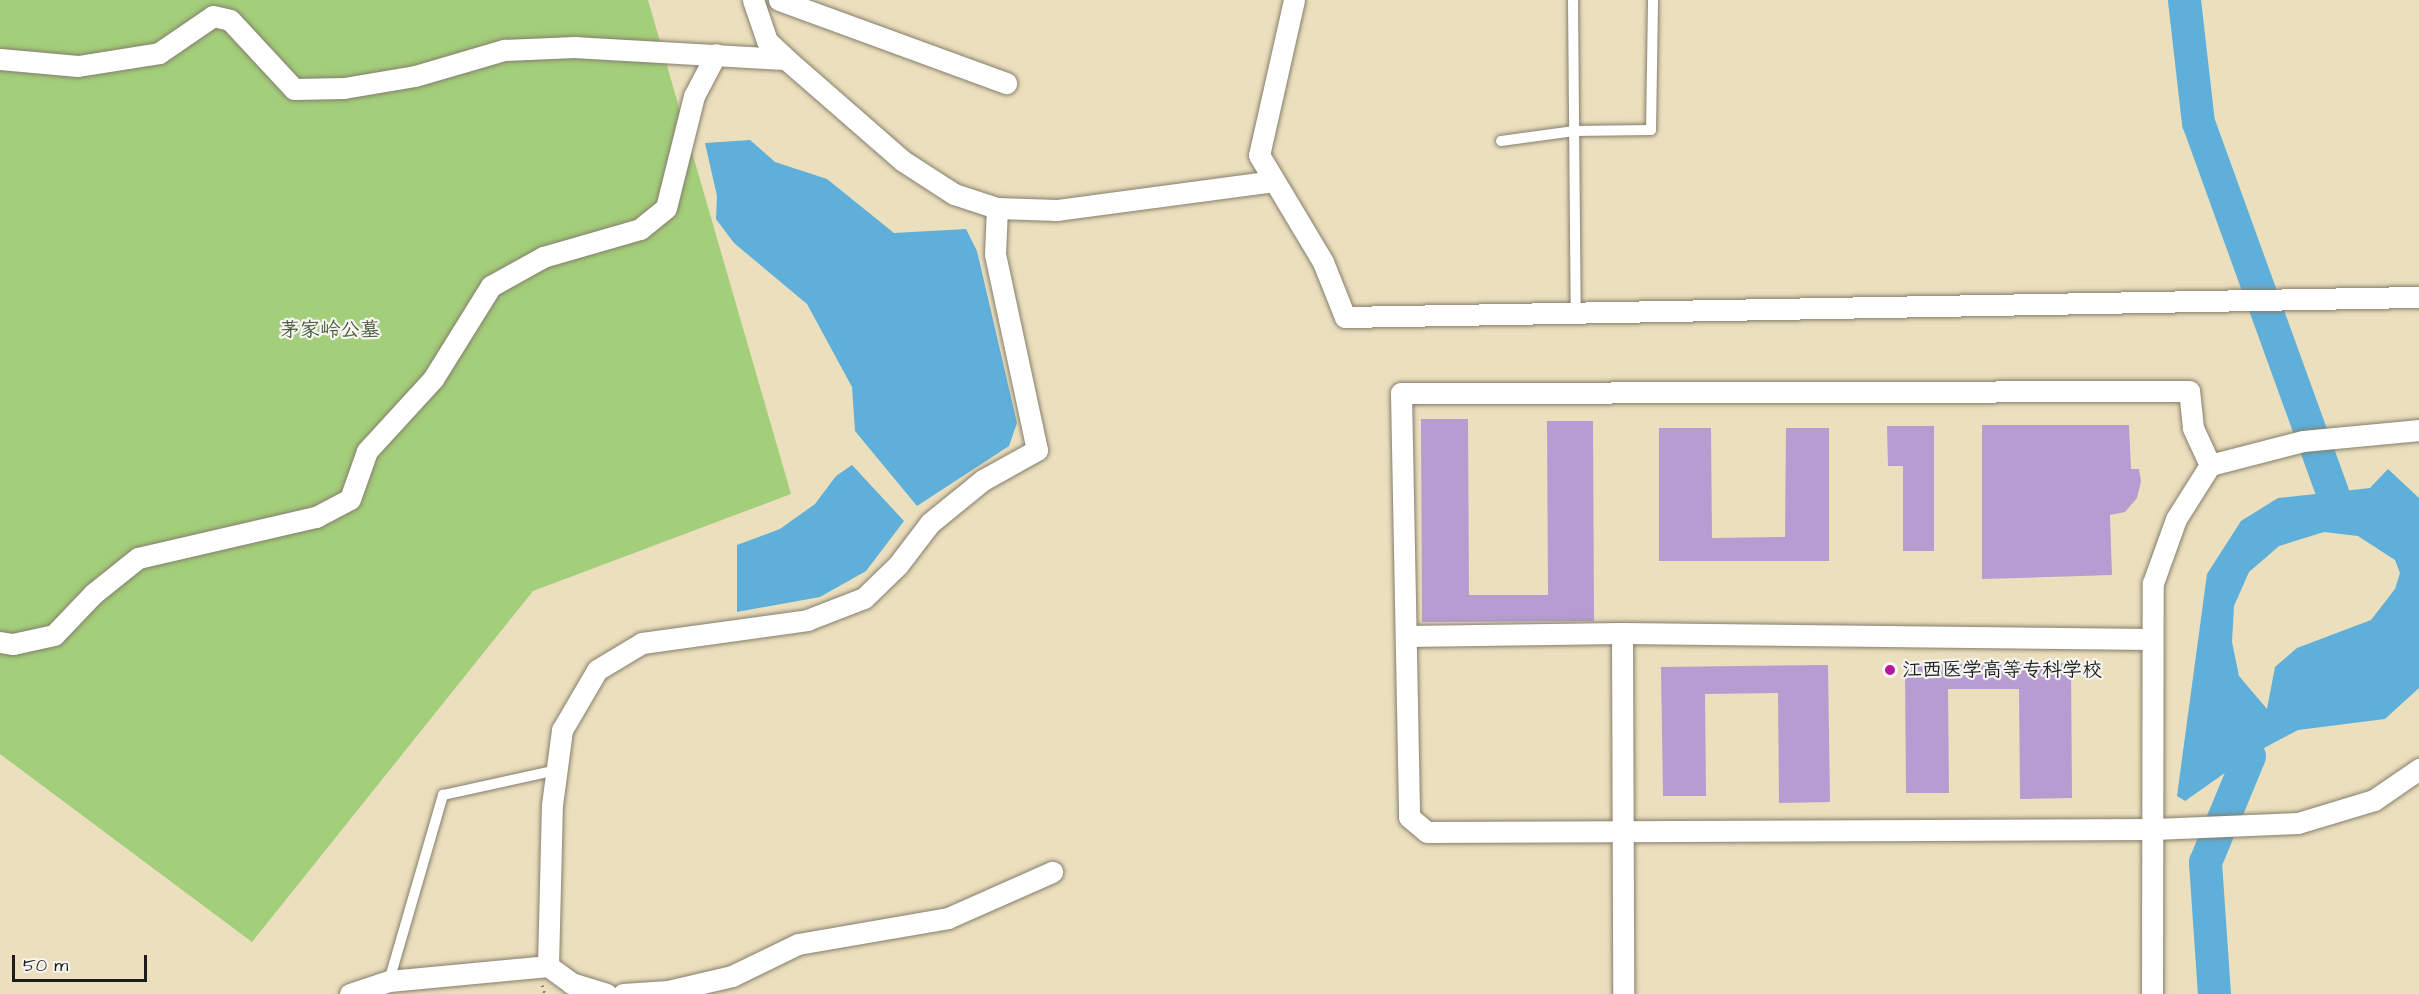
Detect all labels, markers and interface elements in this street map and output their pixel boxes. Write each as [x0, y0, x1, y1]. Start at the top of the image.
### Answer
park label: 茅家岭公墓 [280, 318, 380, 342]
place label: 江西医学高等专科学校 [1902, 658, 2102, 682]
marker: 江西医学高等专科学校 [1883, 663, 1897, 677]
scale bar [15, 943, 150, 981]
text: 50 m [23, 953, 68, 978]

